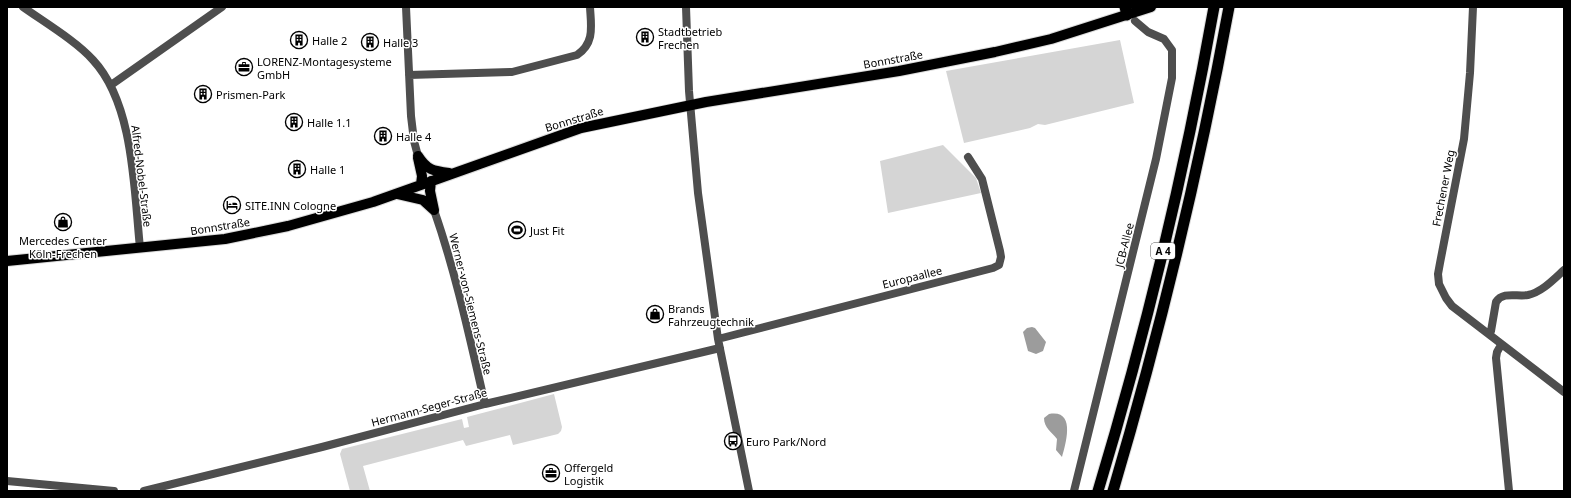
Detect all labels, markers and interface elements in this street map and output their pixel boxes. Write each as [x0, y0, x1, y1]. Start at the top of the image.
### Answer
place label: Stadtbetrieb Frechen [658, 24, 722, 52]
building icon: Stadtbetrieb Frechen [635, 27, 655, 47]
building icon: Halle 2 [289, 30, 309, 50]
building icon: Halle 3 [360, 32, 380, 52]
place label: Halle 2 [312, 33, 347, 48]
place label: Halle 3 [383, 35, 418, 50]
street label: Bonnstraße [862, 46, 924, 72]
place label: LORENZ-Montagesysteme GmbH [257, 54, 392, 82]
office icon: LORENZ-Montagesysteme GmbH [234, 57, 254, 77]
building icon: Prismen-Park [193, 84, 213, 104]
place label: Prismen-Park [216, 87, 286, 102]
street label: Bonnstraße [543, 103, 605, 135]
building icon: Halle 1.1 [284, 112, 304, 132]
place label: Halle 1.1 [307, 115, 352, 130]
street label: Alfred-Nobel-Straße [128, 124, 156, 228]
building icon: Halle 4 [373, 126, 393, 146]
place label: Halle 4 [396, 129, 432, 144]
street label: Frechener Weg [1428, 148, 1458, 228]
building icon: Halle 1 [287, 159, 307, 179]
place label: Halle 1 [310, 162, 345, 177]
hotel icon: SITE.INN Cologne [222, 195, 242, 215]
place label: SITE.INN Cologne [245, 198, 336, 213]
shop icon: Mercedes Center Köln-Frechen [53, 212, 73, 232]
street label: Bonnstraße [189, 214, 251, 238]
sports icon: Just Fit [507, 220, 527, 240]
street label: JCB-Allee [1111, 221, 1137, 270]
place label: Just Fit [529, 223, 564, 238]
street label: Werner-von-Siemens-Straße [446, 232, 496, 376]
place label: Mercedes Center Köln-Frechen [19, 233, 107, 261]
road number: A 4 [1151, 243, 1175, 259]
street label: Europaallee [881, 262, 943, 292]
place label: Brands Fahrzeugtechnik [668, 301, 754, 329]
shop icon: Brands Fahrzeugtechnik [645, 304, 665, 324]
street label: Hermann-Seger-Straße [369, 384, 489, 430]
bus stop icon: Euro Park/Nord [723, 431, 743, 451]
place label: Euro Park/Nord [746, 434, 826, 449]
place label: Offergeld Logistik [564, 460, 613, 488]
office icon: Offergeld Logistik [541, 463, 561, 483]

